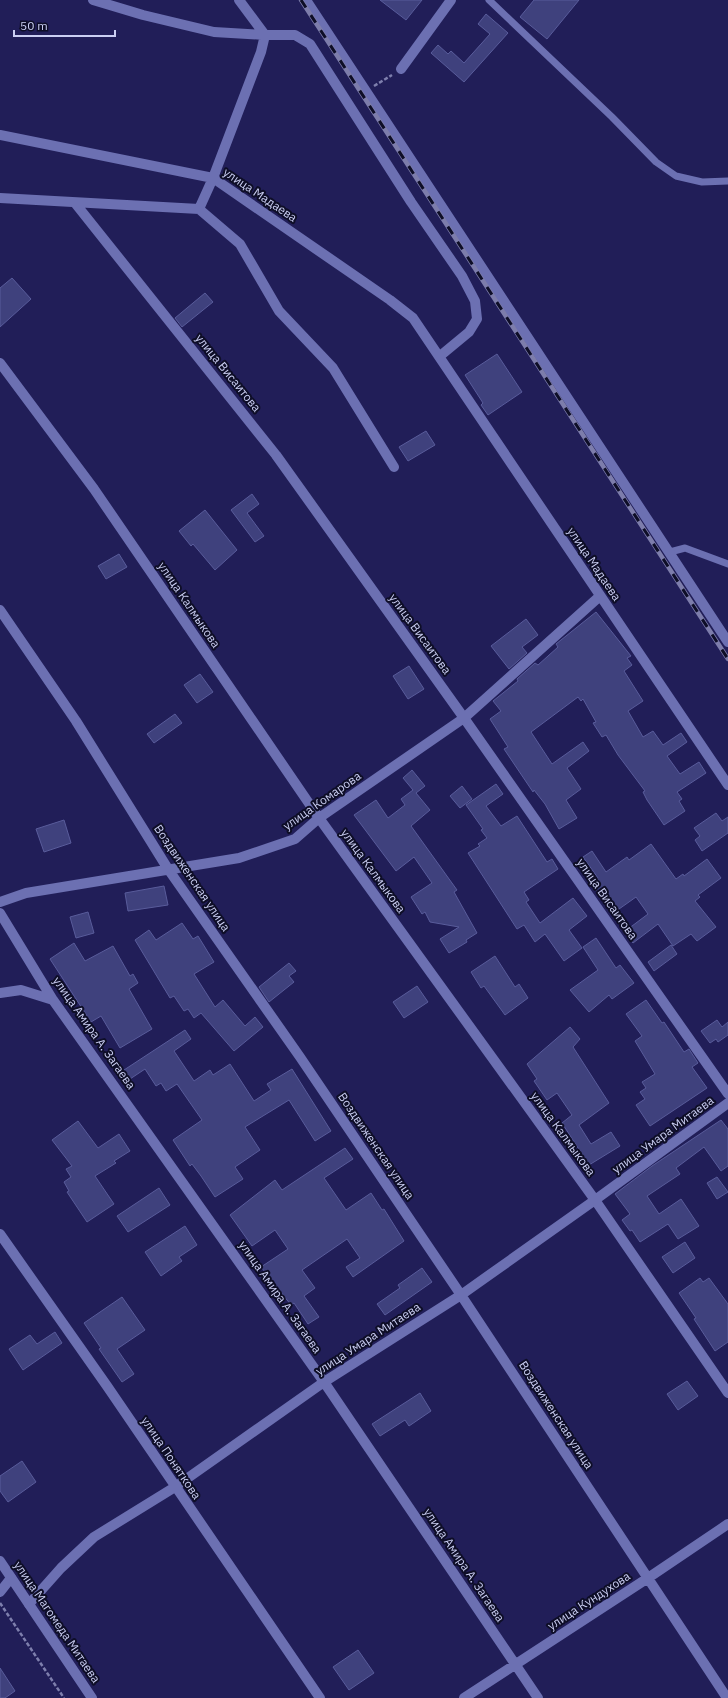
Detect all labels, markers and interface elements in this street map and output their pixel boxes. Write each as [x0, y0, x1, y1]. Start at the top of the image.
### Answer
scale bar [14, 12, 115, 38]
text: 50 m [20, 18, 48, 33]
street label: улица Мадаева [221, 164, 300, 225]
street label: улица Висаитова [192, 331, 265, 415]
street label: улица Мадаева [564, 524, 625, 604]
street label: улица Калмыкова [155, 559, 224, 651]
street label: улица Висаитова [386, 591, 455, 677]
street label: улица Комарова [280, 768, 364, 833]
street label: Воздвиженская улица [151, 821, 234, 934]
street label: улица Калмыкова [338, 826, 409, 916]
street label: улица Висаитова [574, 855, 641, 943]
street label: улица Амира А. Загаева [50, 974, 139, 1092]
street label: Воздвиженская улица [335, 1089, 418, 1202]
street label: улица Калмыкова [528, 1089, 599, 1179]
street label: улица Умара Митаева [609, 1092, 717, 1177]
street label: улица Амира А. Загаева [236, 1238, 325, 1356]
street label: улица Умара Митаева [312, 1299, 423, 1378]
street label: Воздвиженская улица [516, 1358, 597, 1472]
street label: улица Поняткова [138, 1414, 205, 1502]
street label: улица Амира А. Загаева [421, 1505, 508, 1625]
street label: улица Магомеда Митаева [11, 1558, 104, 1686]
street label: улица Кундухова [545, 1568, 633, 1633]

